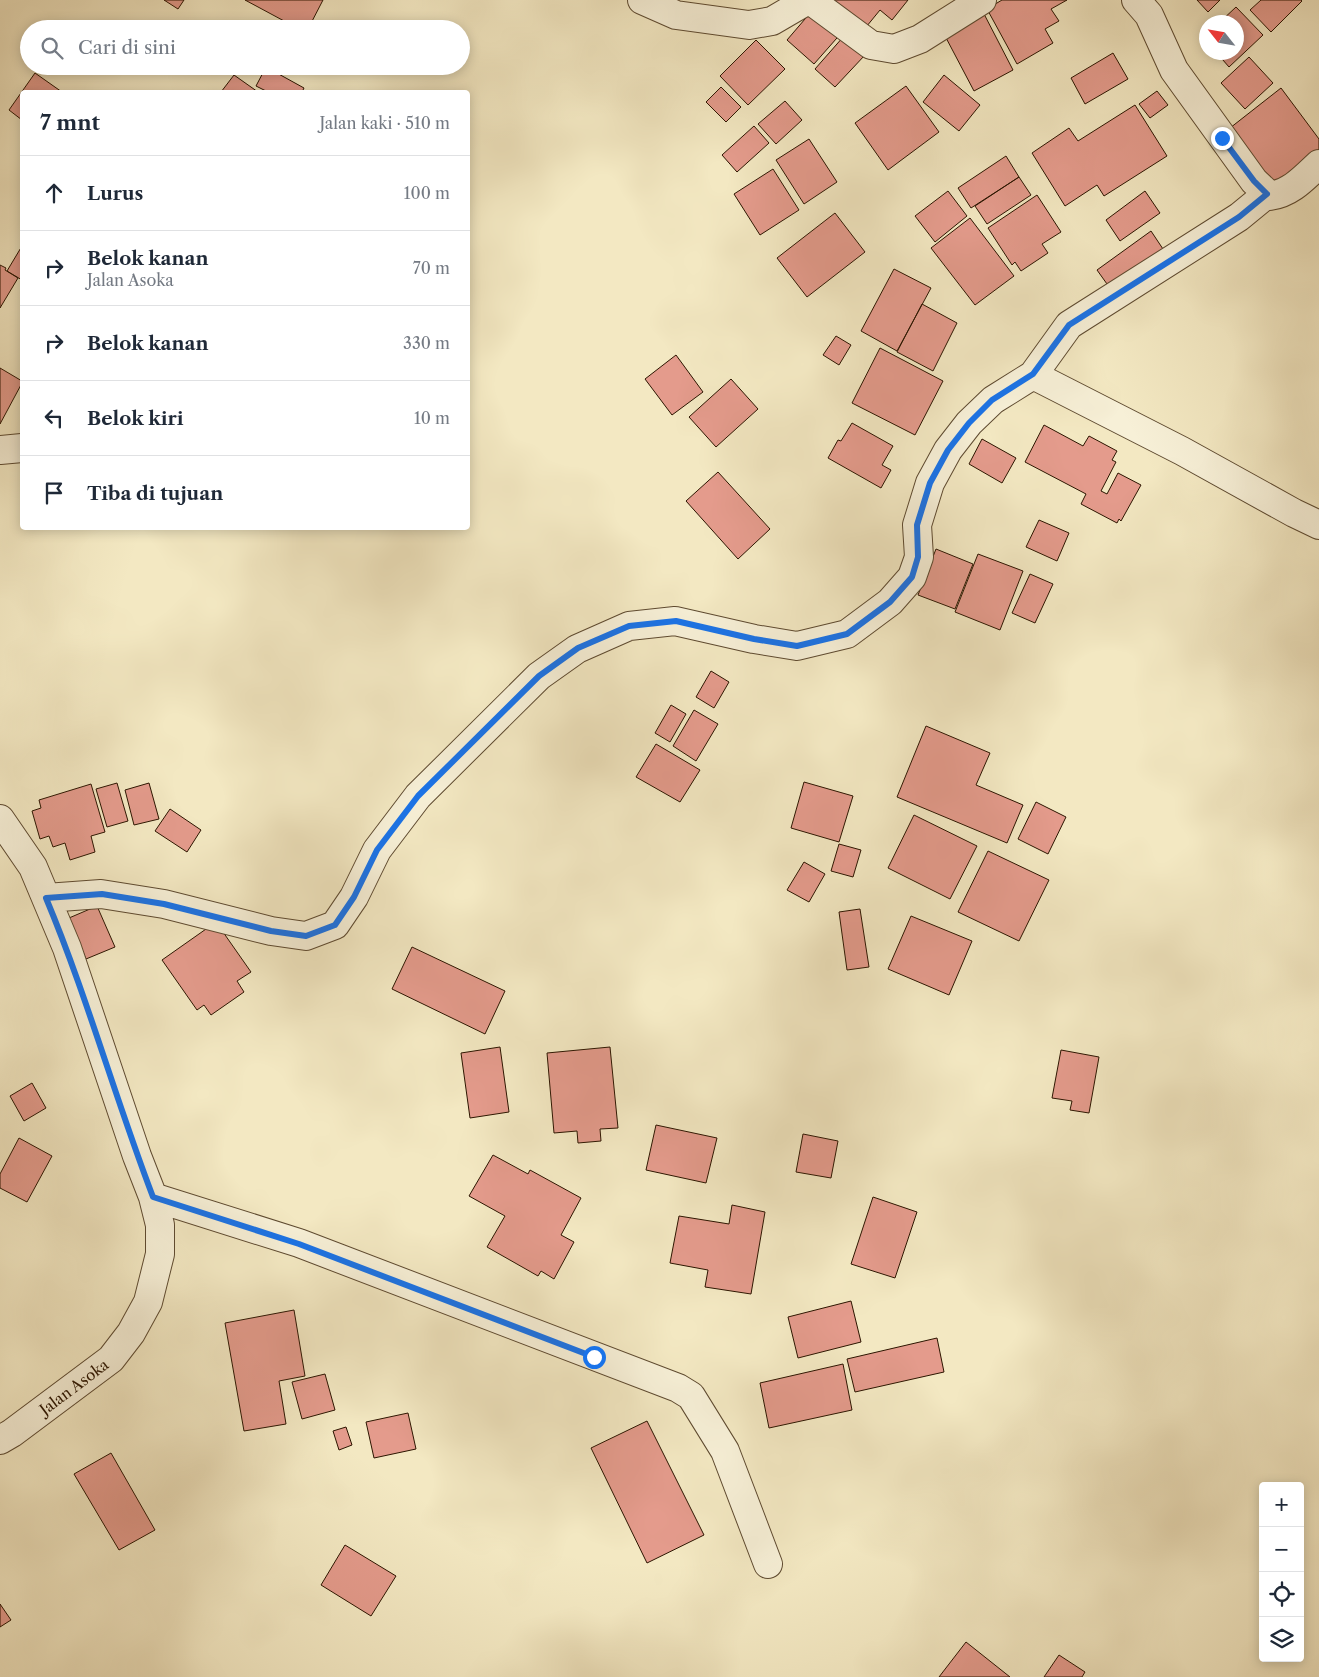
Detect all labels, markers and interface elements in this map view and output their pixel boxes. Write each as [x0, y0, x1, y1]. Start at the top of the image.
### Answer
north arrow [1199, 15, 1244, 60]
search box [20, 20, 470, 75]
icon: search [38, 34, 66, 62]
text: Cari di sini [78, 36, 176, 59]
text: 7 mnt [40, 110, 100, 135]
text: Jalan kaki · 510 m [319, 113, 450, 133]
route end [1211, 127, 1234, 150]
icon: ahead [40, 179, 68, 207]
text: Lurus [87, 182, 143, 205]
text: 100 m [404, 183, 450, 203]
text: Belok kanan [87, 247, 209, 270]
icon: right [40, 254, 68, 282]
text: 70 m [413, 258, 450, 278]
text: Jalan Asoka [87, 270, 174, 290]
icon: right [40, 329, 68, 357]
text: Belok kanan [87, 332, 209, 355]
text: 330 m [403, 333, 450, 353]
icon: left [40, 404, 68, 432]
text: Belok kiri [87, 407, 184, 430]
text: 10 m [414, 408, 450, 428]
icon: arrive [40, 479, 68, 507]
text: Tiba di tujuan [87, 482, 223, 505]
route start [583, 1346, 606, 1369]
street label: Jalan Asoka [34, 1355, 112, 1420]
map controls [1259, 1482, 1304, 1662]
button: + [1259, 1482, 1304, 1527]
button: − [1259, 1527, 1304, 1572]
button: locate [1259, 1572, 1304, 1617]
button: layers [1259, 1617, 1304, 1662]

